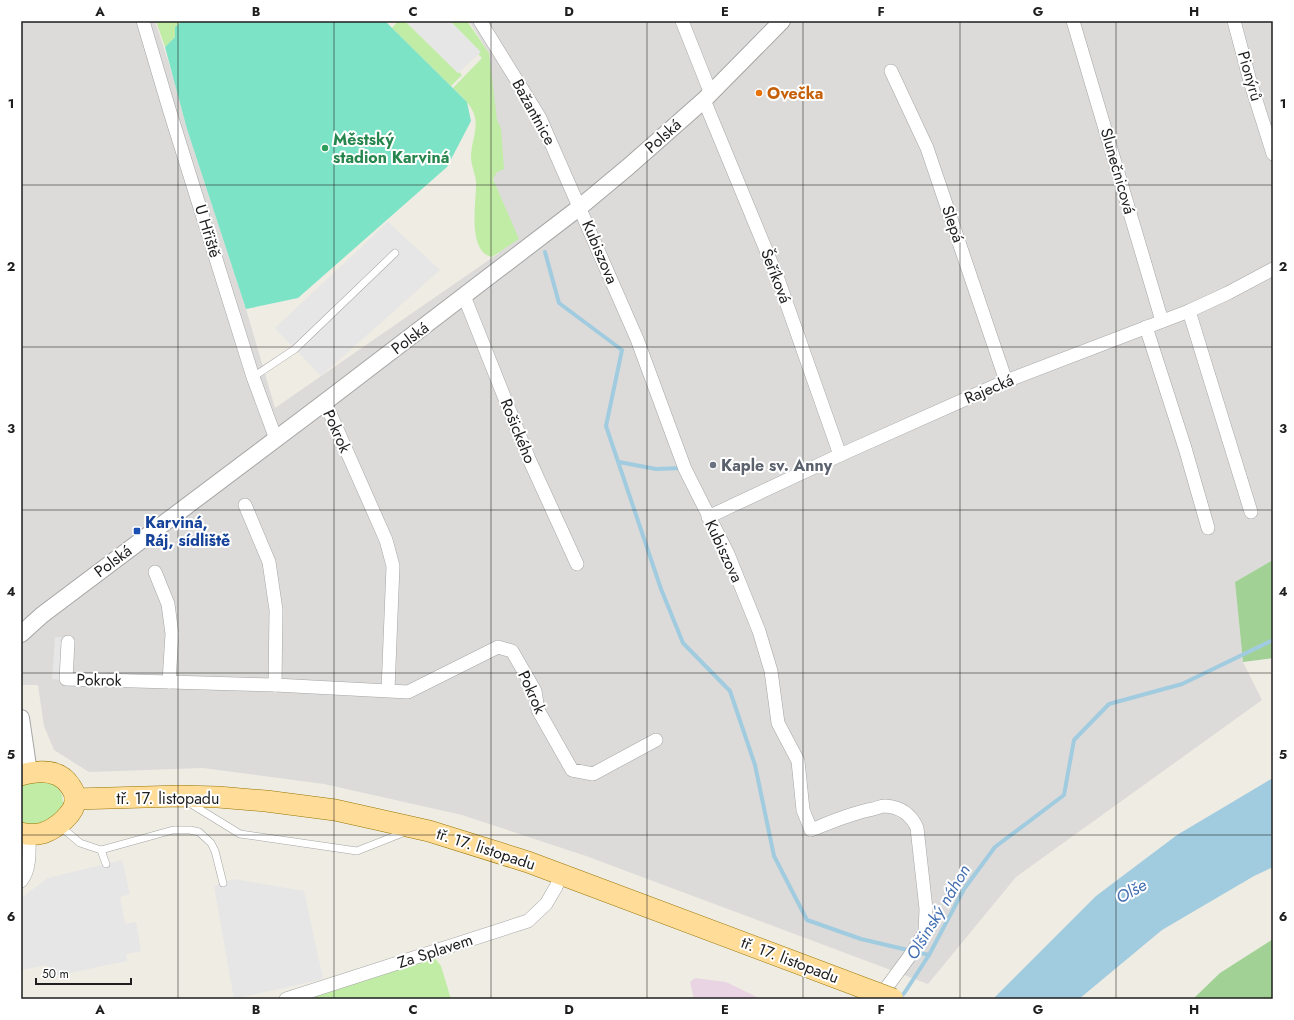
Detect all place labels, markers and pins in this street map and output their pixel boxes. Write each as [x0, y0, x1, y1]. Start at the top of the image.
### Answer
place label: Ovečka [767, 82, 824, 105]
marker: Ovečka [754, 88, 764, 98]
place label: Městský stadion Karviná [333, 128, 449, 169]
marker: Městský stadion Karviná [320, 143, 330, 153]
place label: Kaple sv. Anny [721, 454, 833, 477]
marker: Kaple sv. Anny [708, 460, 718, 470]
place label: Karviná, Ráj, sídliště [145, 511, 230, 552]
marker: Karviná, Ráj, sídliště [132, 526, 142, 536]

